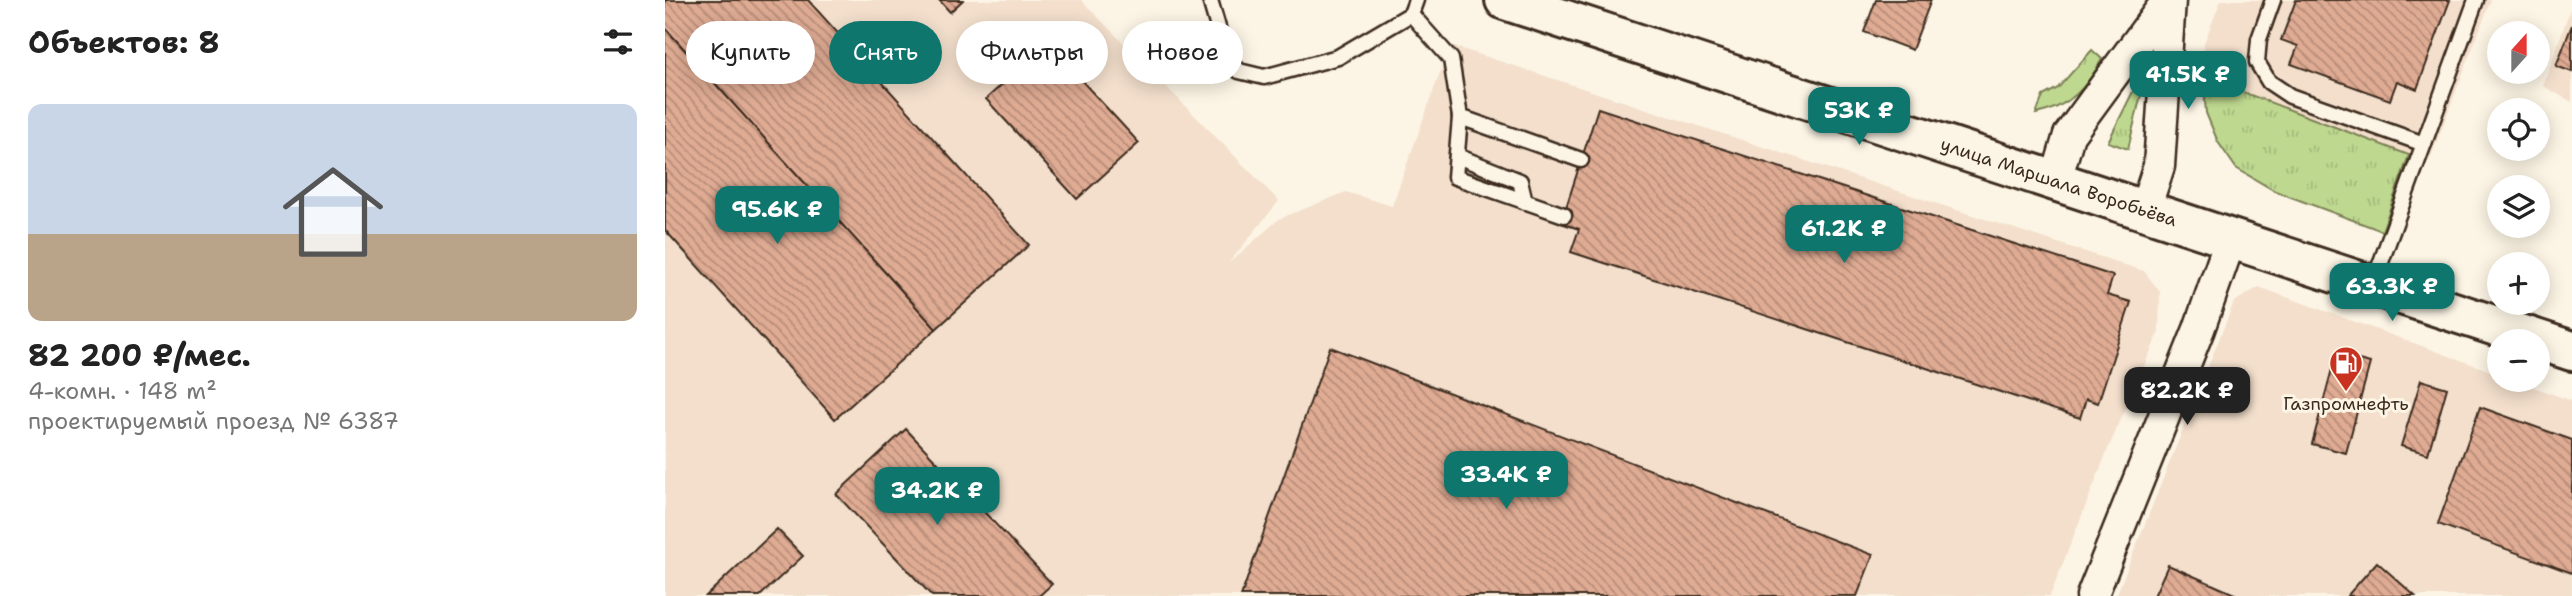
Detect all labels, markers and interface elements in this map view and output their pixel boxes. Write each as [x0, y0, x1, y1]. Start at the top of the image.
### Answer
chip: Купить [686, 21, 815, 84]
chip: Снять [829, 21, 942, 84]
chip: Фильтры [956, 21, 1108, 84]
chip: Новое [1122, 21, 1243, 84]
north arrow [2487, 21, 2550, 84]
map controls [2487, 21, 2550, 392]
text: Объектов: 8 [28, 22, 220, 63]
icon: filters [599, 23, 637, 61]
pin: 41.5K ₽ [2123, 52, 2253, 111]
text: 41.5K ₽ [2146, 59, 2230, 89]
pin: 53K ₽ [1810, 88, 1908, 147]
text: 53K ₽ [1824, 95, 1894, 125]
button: locate [2487, 98, 2550, 161]
street label: улица Маршала Воробьёва [1937, 132, 2180, 232]
icon: home [270, 149, 396, 275]
button: layers [2487, 175, 2550, 238]
pin: 95.6K ₽ [712, 187, 842, 246]
text: 95.6K ₽ [731, 194, 823, 224]
pin: 61.2K ₽ [1779, 205, 1909, 265]
text: 61.2K ₽ [1801, 213, 1887, 243]
button: + [2487, 252, 2550, 315]
pin: 63.3K ₽ [2327, 264, 2457, 323]
text: 63.3K ₽ [2346, 271, 2438, 301]
button: − [2487, 329, 2550, 392]
text: 82 200 ₽/мес. [28, 335, 251, 376]
fuel station icon: Газпромнефть [2327, 344, 2365, 393]
pin: 82.2K ₽ [2122, 368, 2252, 427]
text: 82.2K ₽ [2140, 375, 2234, 405]
text: 4-комн. · 148 m² [28, 376, 217, 406]
place label: Газпромнефть [2283, 392, 2409, 416]
text: проектируемый проезд № 6387 [28, 406, 399, 436]
pin: 33.4K ₽ [1441, 452, 1571, 511]
text: 33.4K ₽ [1460, 459, 1552, 489]
pin: 34.2K ₽ [872, 468, 1002, 527]
text: 34.2K ₽ [891, 475, 983, 505]

